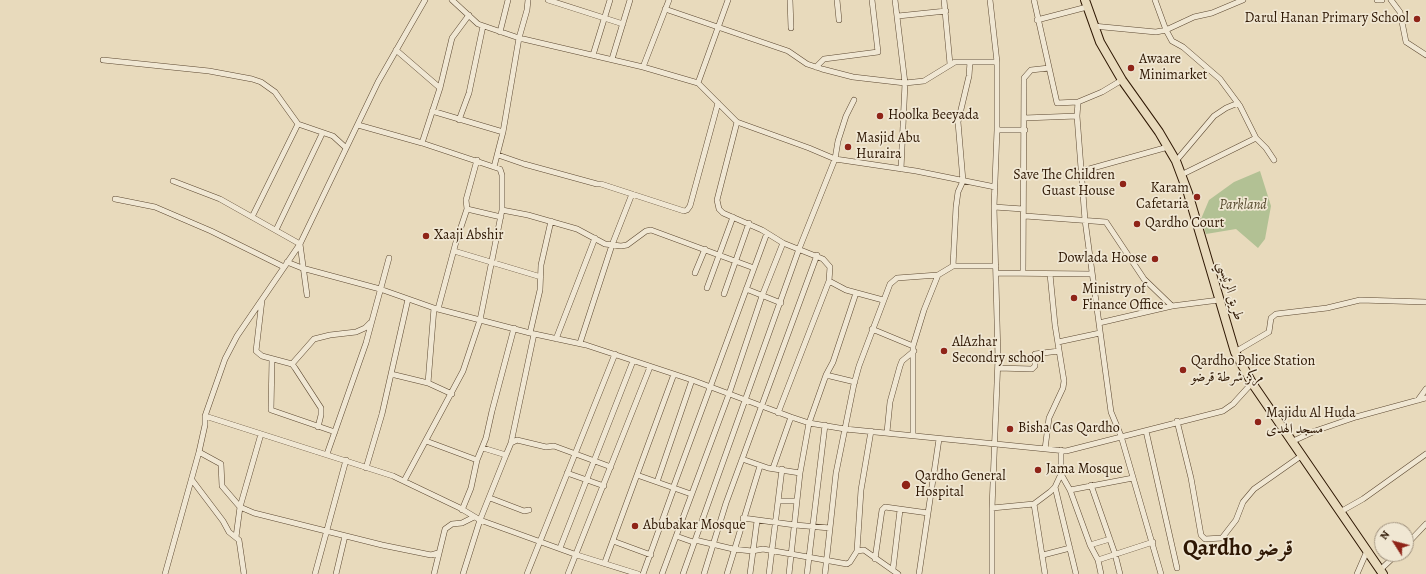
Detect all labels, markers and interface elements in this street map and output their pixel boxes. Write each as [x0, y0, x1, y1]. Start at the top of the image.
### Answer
place label: Darul Hanan Primary School [1245, 11, 1409, 27]
marker: Darul Hanan Primary School [1412, 14, 1422, 24]
place label: Awaare Minimarket [1139, 52, 1207, 84]
marker: Awaare Minimarket [1126, 63, 1136, 73]
place label: Hoolka Beeyada [888, 108, 979, 124]
marker: Hoolka Beeyada [875, 111, 885, 121]
place label: Masjid Abu Huraira [856, 131, 920, 164]
marker: Masjid Abu Huraira [843, 142, 853, 152]
place label: Save The Children Guast House [1013, 168, 1115, 200]
marker: Save The Children Guast House [1118, 179, 1128, 189]
place label: Karam Cafetaria [1136, 181, 1189, 214]
marker: Karam Cafetaria [1192, 192, 1202, 202]
park label: Parkland [1219, 198, 1267, 214]
place label: Qardho Court [1145, 216, 1224, 232]
marker: Qardho Court [1132, 219, 1142, 229]
place label: Xaaji Abshir [434, 228, 504, 244]
marker: Xaaji Abshir [421, 231, 431, 241]
place label: Dowlada Hoose [1058, 251, 1147, 267]
marker: Dowlada Hoose [1150, 254, 1160, 264]
street label: طريق الرئيسي [1213, 259, 1247, 323]
place label: Ministry of Finance Office [1082, 282, 1164, 314]
marker: Ministry of Finance Office [1069, 293, 1079, 303]
place label: AlAzhar Secondry school [952, 335, 1044, 368]
marker: AlAzhar Secondry school [939, 346, 949, 356]
place label: Qardho Police Station مركز شرطة قرضو [1191, 354, 1315, 386]
marker: Qardho Police Station مركز شرطة قرضو [1178, 365, 1188, 375]
place label: Majidu Al Huda مسجد الهدى [1266, 406, 1356, 438]
marker: Majidu Al Huda مسجد الهدى [1253, 417, 1263, 427]
place label: Bisha Cas Qardho [1018, 421, 1120, 437]
marker: Bisha Cas Qardho [1005, 424, 1015, 434]
place label: Jama Mosque [1046, 462, 1123, 478]
marker: Jama Mosque [1033, 465, 1043, 475]
place label: Qardho General Hospital [915, 469, 1006, 502]
marker: Qardho General Hospital [900, 479, 912, 491]
place label: Abubakar Mosque [643, 518, 746, 534]
marker: Abubakar Mosque [630, 521, 640, 531]
north arrow [1374, 522, 1414, 562]
text: N [1376, 528, 1393, 543]
district label: Qardho قرضو [1183, 537, 1293, 563]

